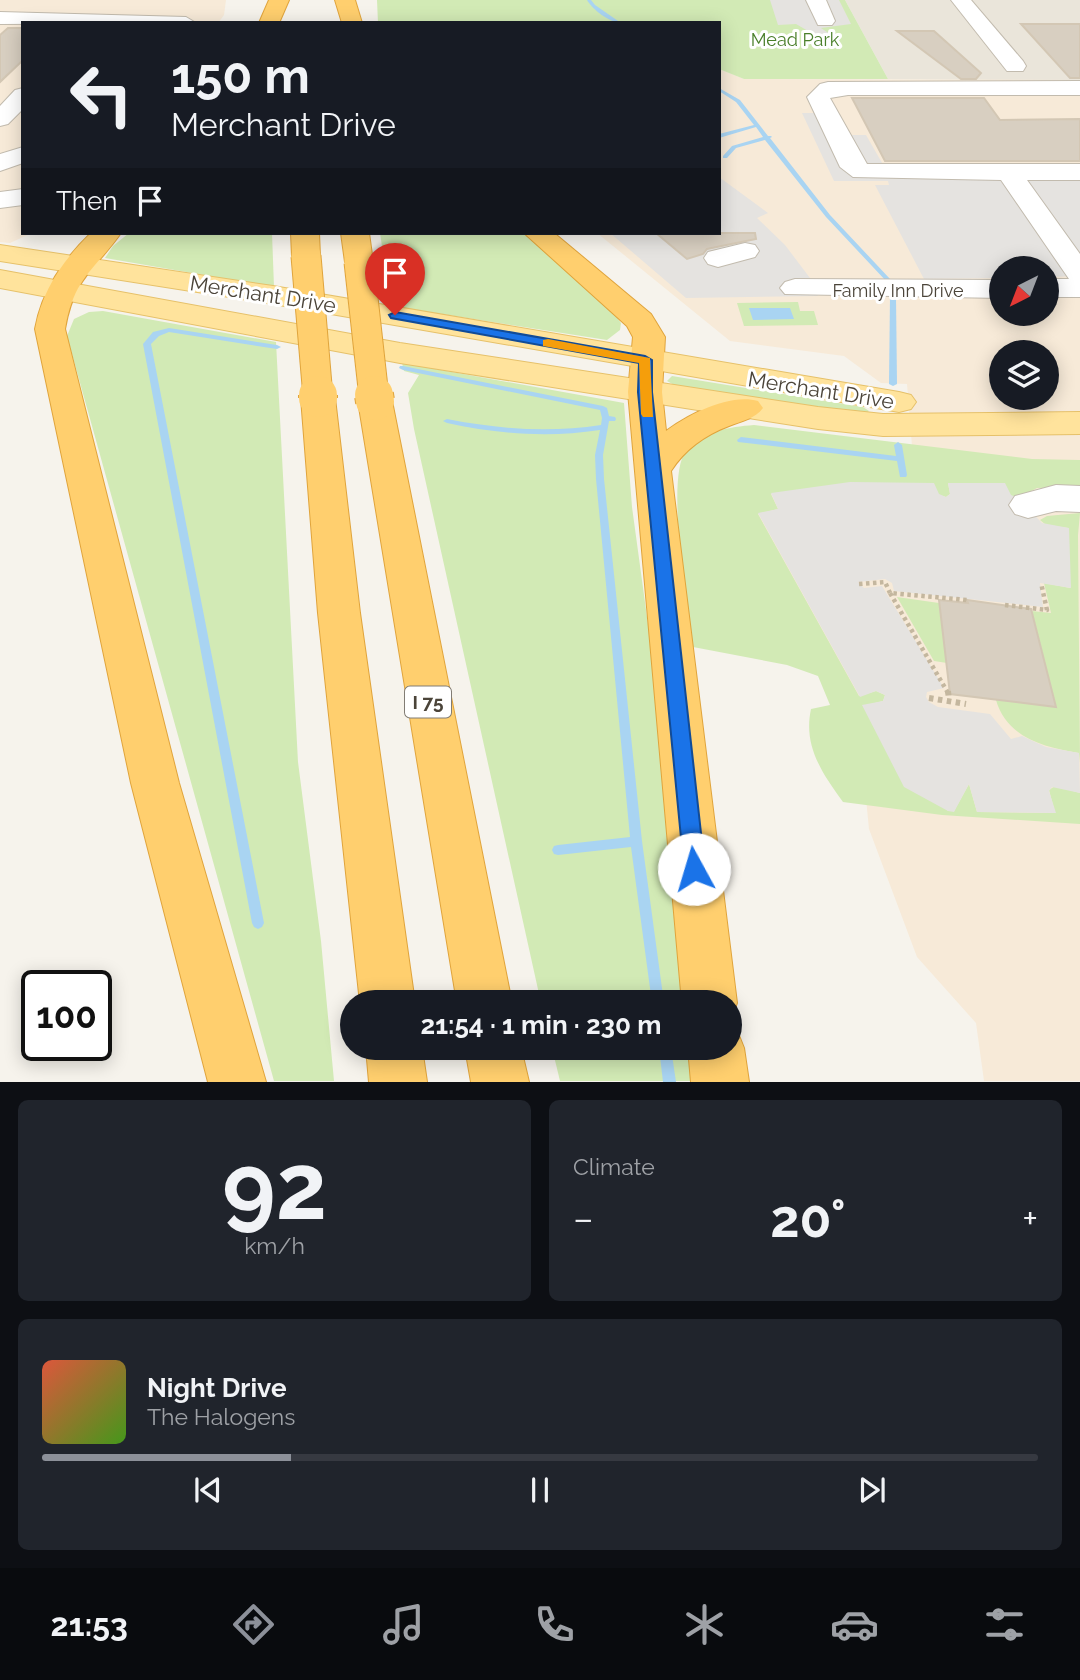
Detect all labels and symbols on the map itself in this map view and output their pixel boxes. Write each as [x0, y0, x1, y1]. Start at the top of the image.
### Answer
park label: Mead Park [751, 29, 840, 50]
pin [365, 243, 425, 315]
north arrow [989, 256, 1059, 326]
street label: Merchant Drive [188, 270, 338, 318]
street label: Family Inn Drive [832, 280, 964, 301]
street label: Merchant Drive [746, 366, 896, 414]
road number: I 75 [405, 687, 451, 718]
position arrow [657, 832, 731, 906]
speed limit sign: 100 [21, 970, 112, 1061]

